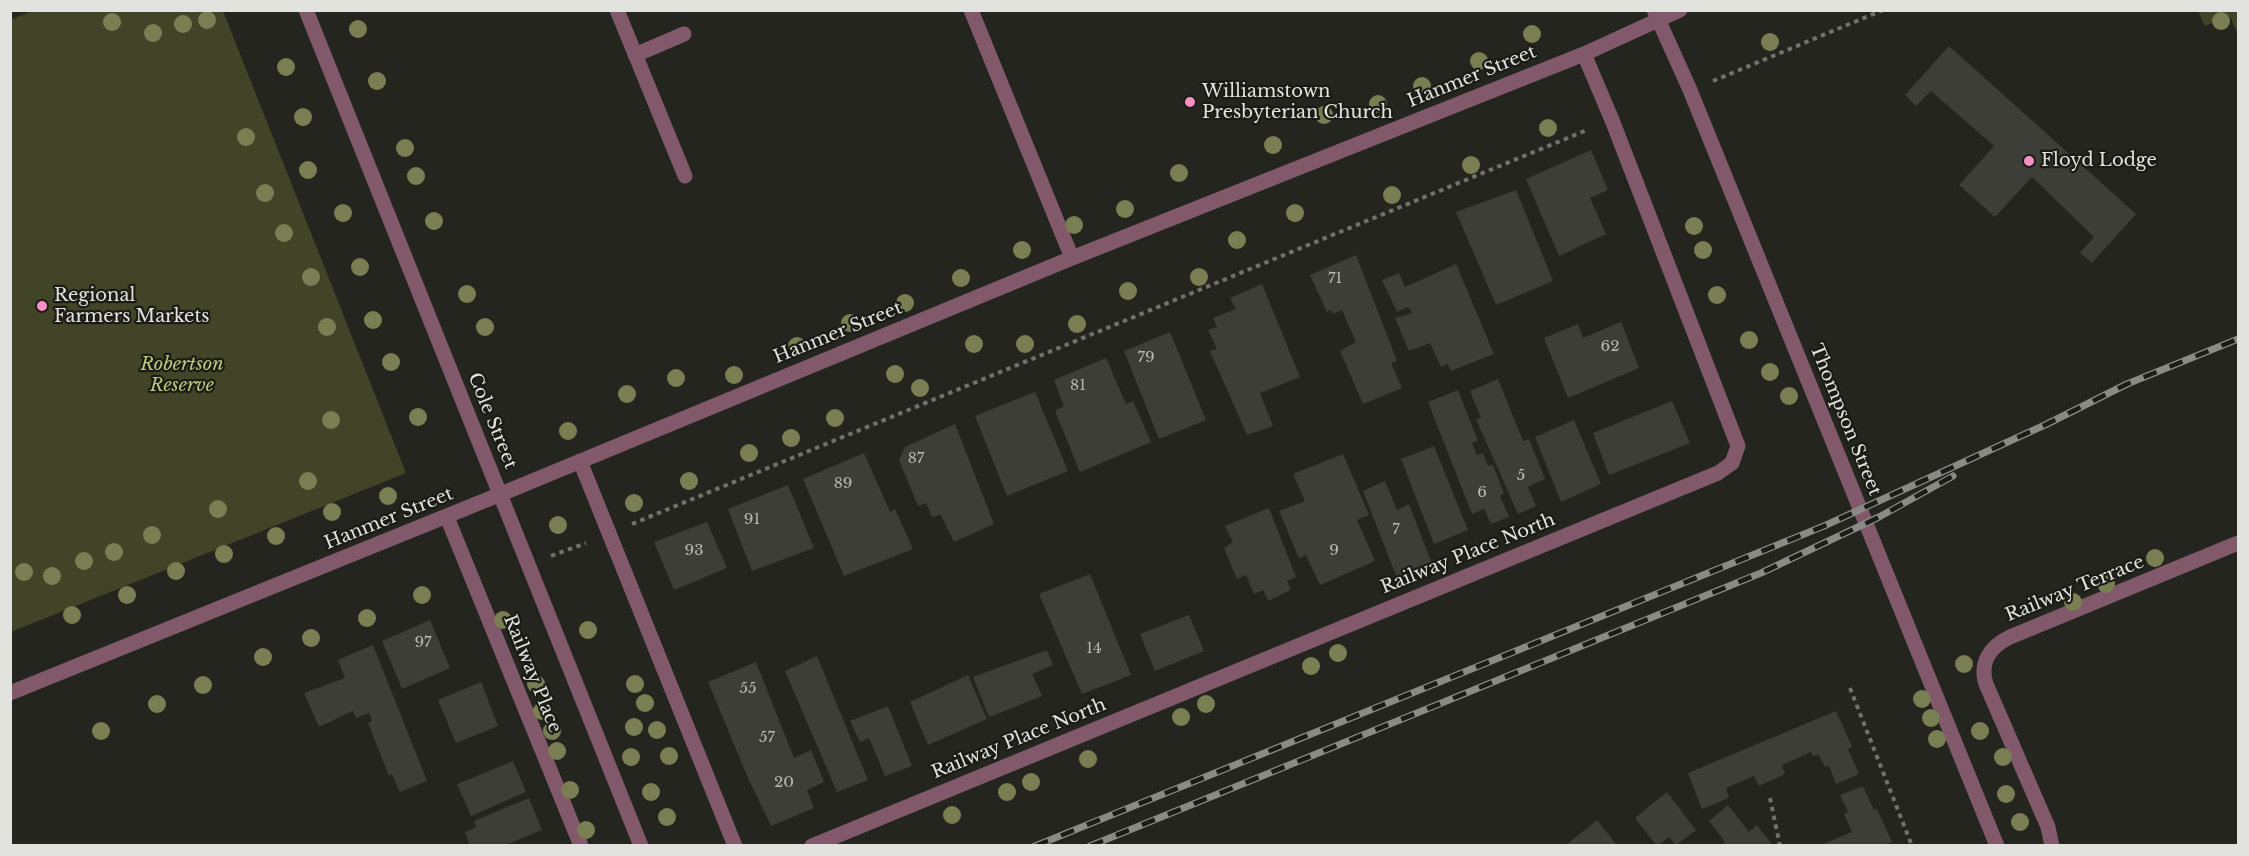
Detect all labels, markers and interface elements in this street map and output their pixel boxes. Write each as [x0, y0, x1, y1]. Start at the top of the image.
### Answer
street label: Hanmer Street [1405, 41, 1539, 113]
place label: Williamstown Presbyterian Church [1202, 81, 1393, 124]
marker: Williamstown Presbyterian Church [1183, 95, 1197, 109]
place label: Floyd Lodge [2041, 150, 2157, 172]
marker: Floyd Lodge [2022, 154, 2036, 168]
house number: 71 [1328, 270, 1342, 288]
place label: Regional Farmers Markets [54, 285, 209, 328]
street label: Hanmer Street [771, 297, 905, 369]
marker: Regional Farmers Markets [35, 299, 49, 313]
house number: 62 [1601, 338, 1619, 356]
street label: Thompson Street [1805, 341, 1885, 499]
house number: 79 [1137, 349, 1155, 367]
park label: Robertson Reserve [141, 354, 223, 397]
street label: Cole Street [463, 370, 521, 472]
house number: 81 [1070, 377, 1086, 395]
house number: 87 [908, 450, 924, 468]
house number: 5 [1517, 467, 1525, 485]
house number: 89 [834, 475, 852, 493]
street label: Hanmer Street [322, 483, 456, 555]
house number: 6 [1477, 484, 1487, 502]
street label: Railway Place North [1378, 509, 1558, 599]
house number: 91 [744, 511, 760, 529]
house number: 7 [1392, 521, 1400, 539]
house number: 93 [685, 542, 703, 560]
house number: 9 [1329, 542, 1339, 560]
street label: Railway Terrace [2003, 551, 2147, 627]
street label: Railway Place [498, 612, 566, 736]
house number: 97 [414, 634, 432, 652]
house number: 14 [1086, 640, 1102, 658]
house number: 55 [739, 680, 757, 698]
street label: Railway Place North [929, 694, 1109, 784]
house number: 57 [759, 729, 775, 747]
house number: 20 [774, 774, 794, 792]

